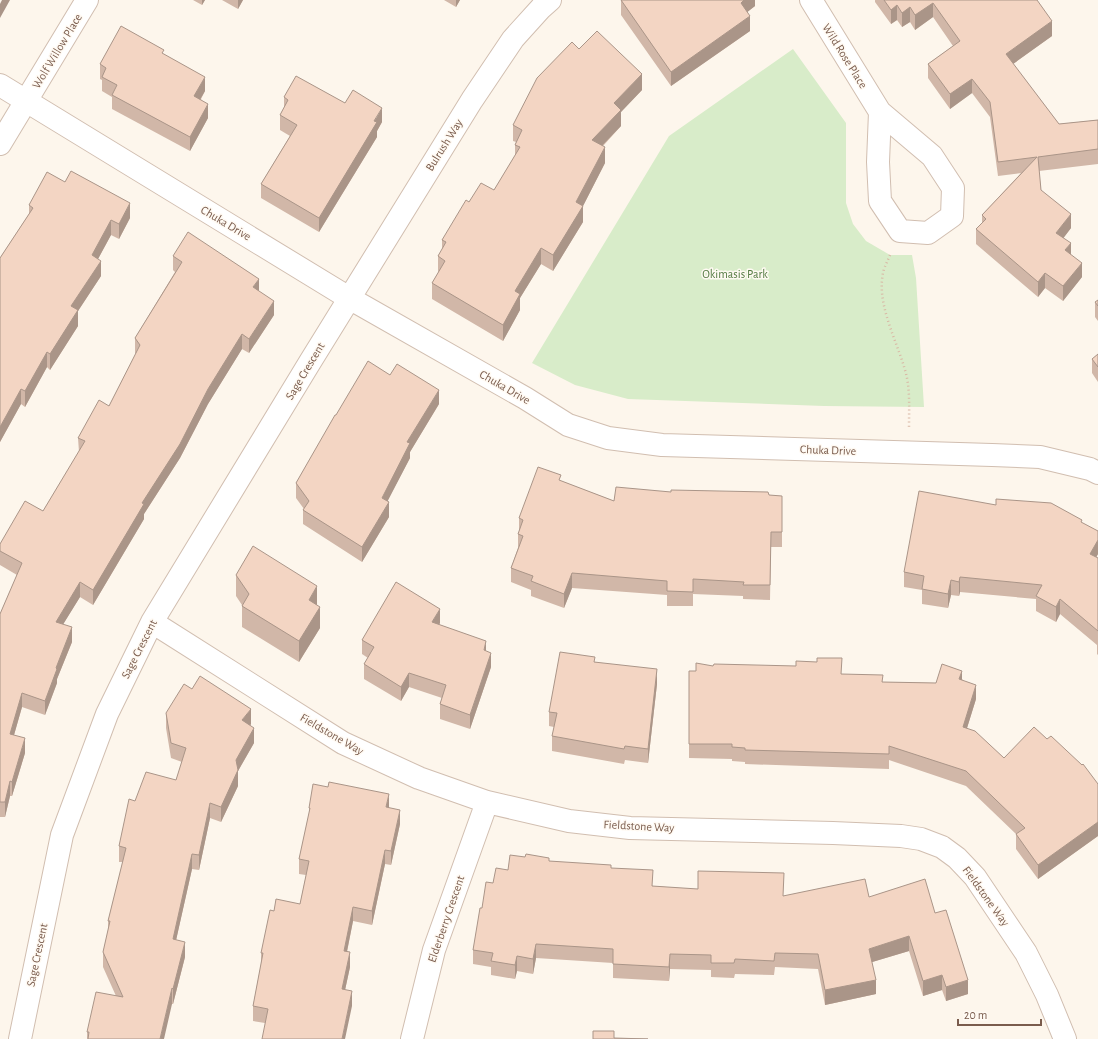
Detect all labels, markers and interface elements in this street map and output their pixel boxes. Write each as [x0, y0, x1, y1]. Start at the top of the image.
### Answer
street label: Wolf Willow Place [30, 12, 84, 90]
street label: Wild Rose Place [820, 22, 870, 90]
street label: Bulrush Way [423, 117, 466, 174]
street label: Chuka Drive [199, 203, 253, 243]
park label: Okimasis Park [702, 268, 768, 280]
street label: Sage Crescent [283, 340, 327, 402]
street label: Chuka Drive [478, 368, 532, 406]
street label: Chuka Drive [800, 443, 856, 457]
street label: Sage Crescent [119, 617, 159, 680]
street label: Fieldstone Way [298, 711, 366, 758]
street label: Fieldstone Way [603, 818, 675, 835]
street label: Fieldstone Way [959, 864, 1012, 929]
street label: Elderberry Crescent [425, 874, 467, 964]
street label: Sage Crescent [24, 922, 50, 988]
scale bar [958, 1001, 1041, 1027]
text: 20 m [964, 1009, 987, 1021]

